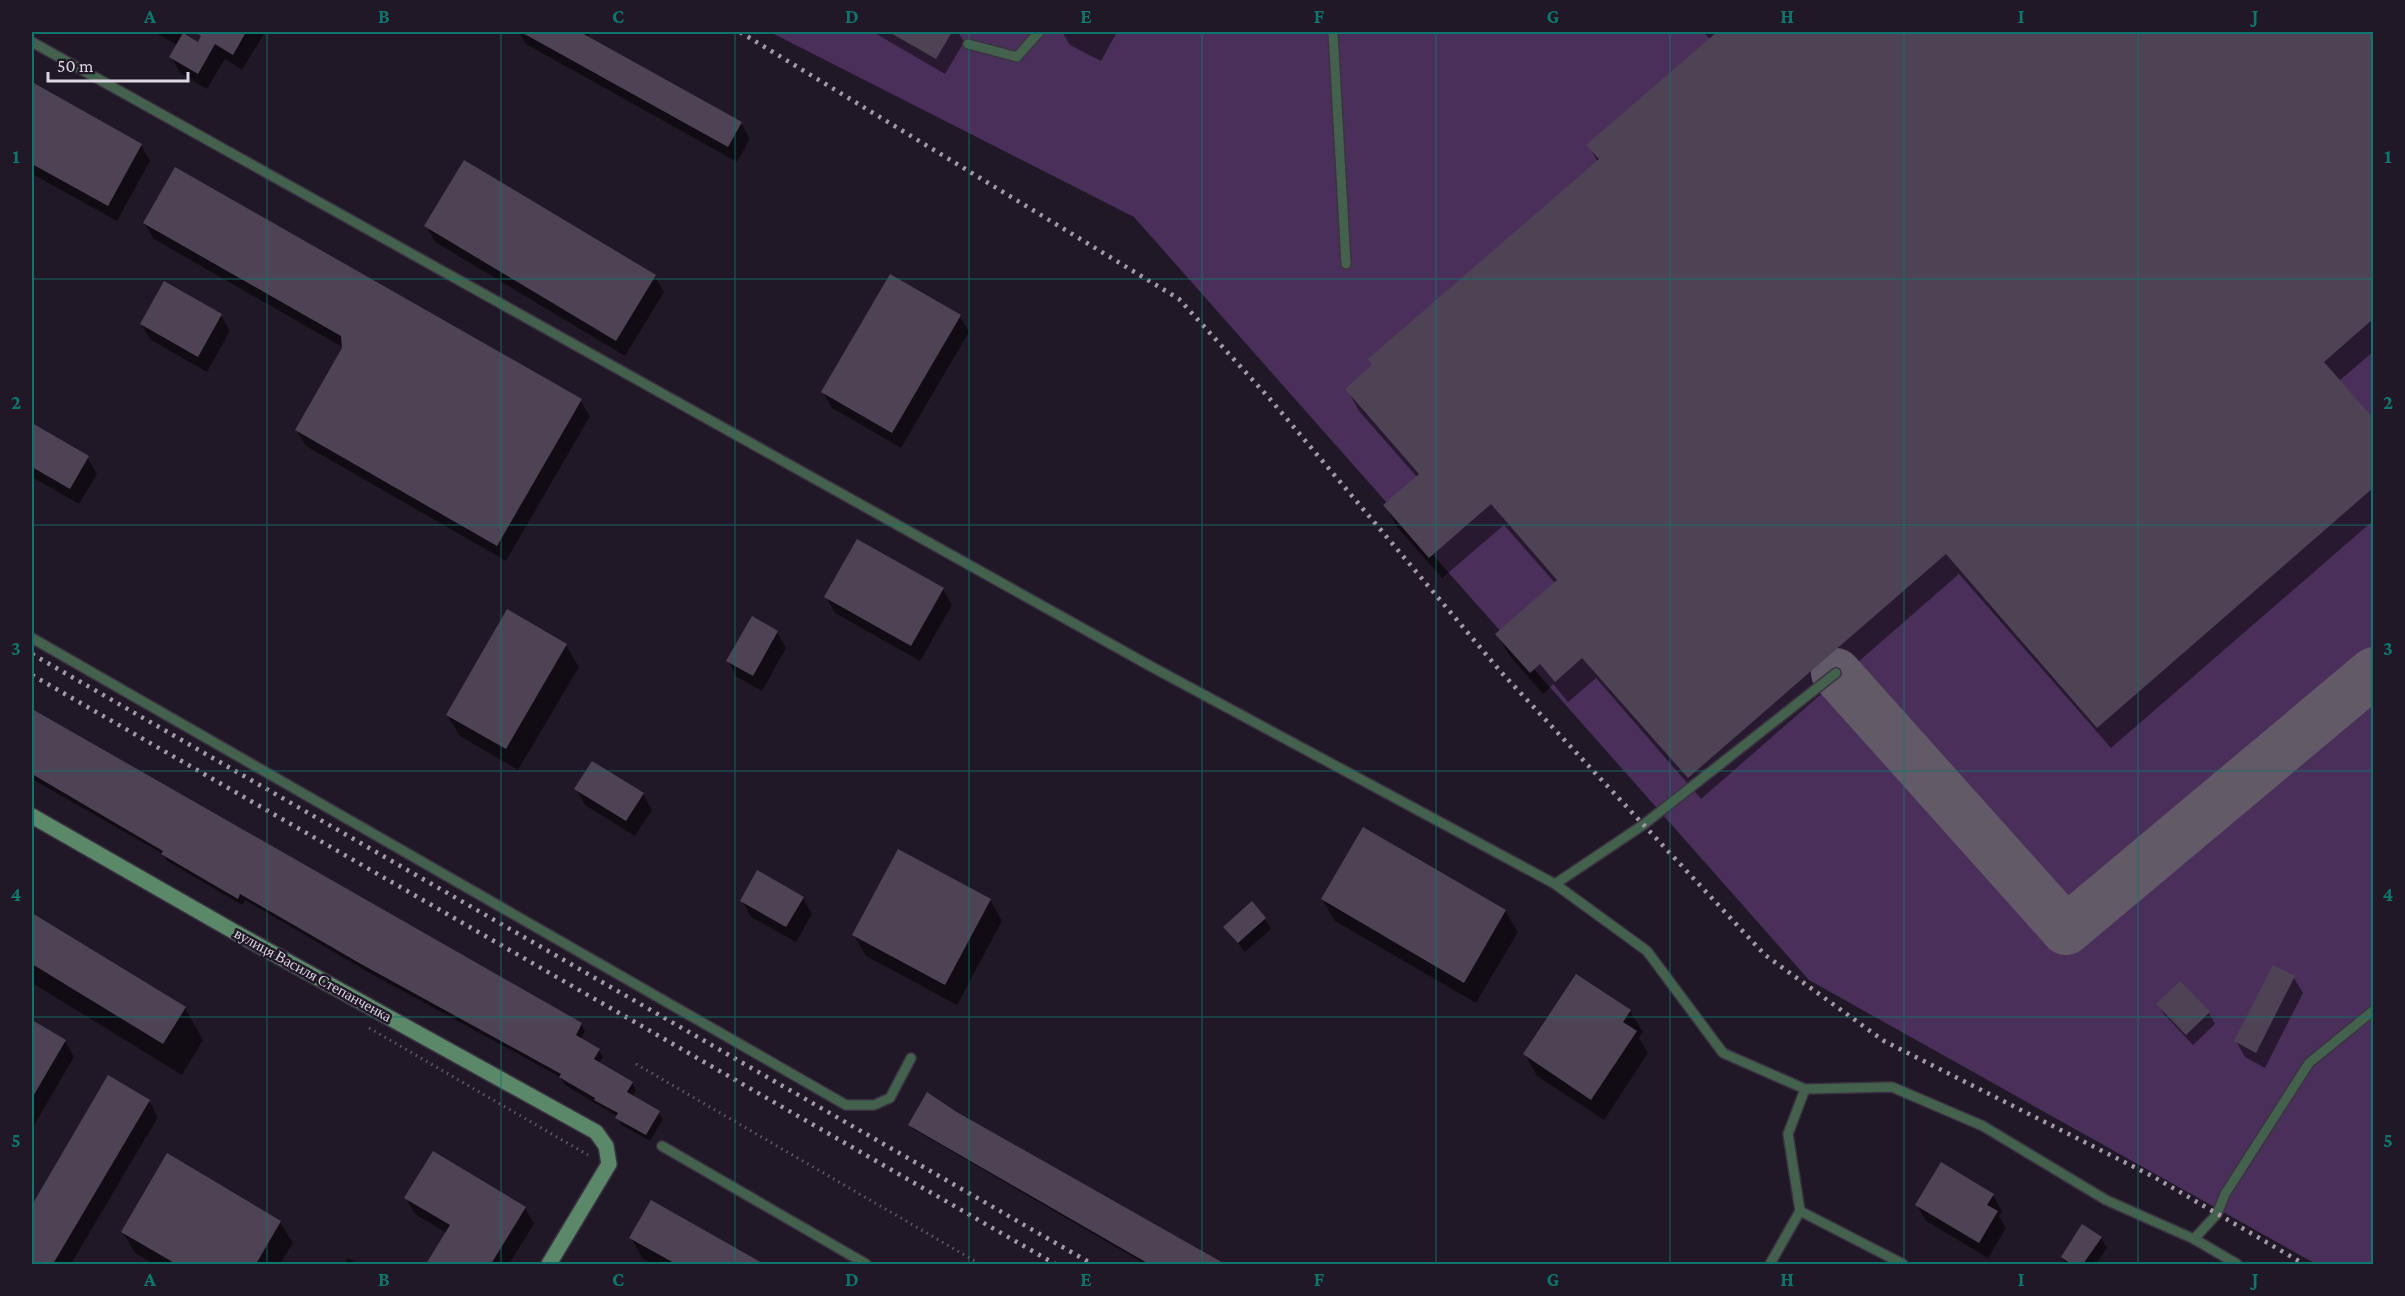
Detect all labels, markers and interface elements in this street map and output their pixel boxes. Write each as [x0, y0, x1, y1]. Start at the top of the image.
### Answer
text: A [143, 5, 157, 27]
text: B [378, 5, 390, 27]
text: C [612, 5, 624, 27]
text: D [845, 5, 859, 27]
text: E [1080, 5, 1092, 27]
text: F [1314, 5, 1325, 27]
text: G [1547, 5, 1560, 27]
text: H [1780, 5, 1794, 27]
text: I [2018, 5, 2025, 27]
text: J [2250, 5, 2259, 27]
scale bar [48, 45, 188, 83]
text: 50 m [57, 56, 94, 76]
text: 1 [12, 145, 20, 167]
text: 1 [2384, 145, 2392, 167]
text: 2 [11, 391, 21, 413]
text: 2 [2383, 391, 2393, 413]
text: 3 [11, 637, 21, 659]
text: 3 [2383, 637, 2393, 659]
text: 4 [11, 883, 22, 905]
text: 4 [2383, 883, 2394, 905]
street label: вулиця Василя Степанченка [232, 925, 395, 1025]
text: 5 [11, 1129, 21, 1151]
text: 5 [2383, 1129, 2393, 1151]
text: A [143, 1268, 157, 1290]
text: B [378, 1268, 390, 1290]
text: C [612, 1268, 624, 1290]
text: D [845, 1268, 859, 1290]
text: E [1080, 1268, 1092, 1290]
text: F [1314, 1268, 1325, 1290]
text: G [1547, 1268, 1560, 1290]
text: H [1780, 1268, 1794, 1290]
text: I [2018, 1268, 2025, 1290]
text: J [2250, 1268, 2259, 1290]

